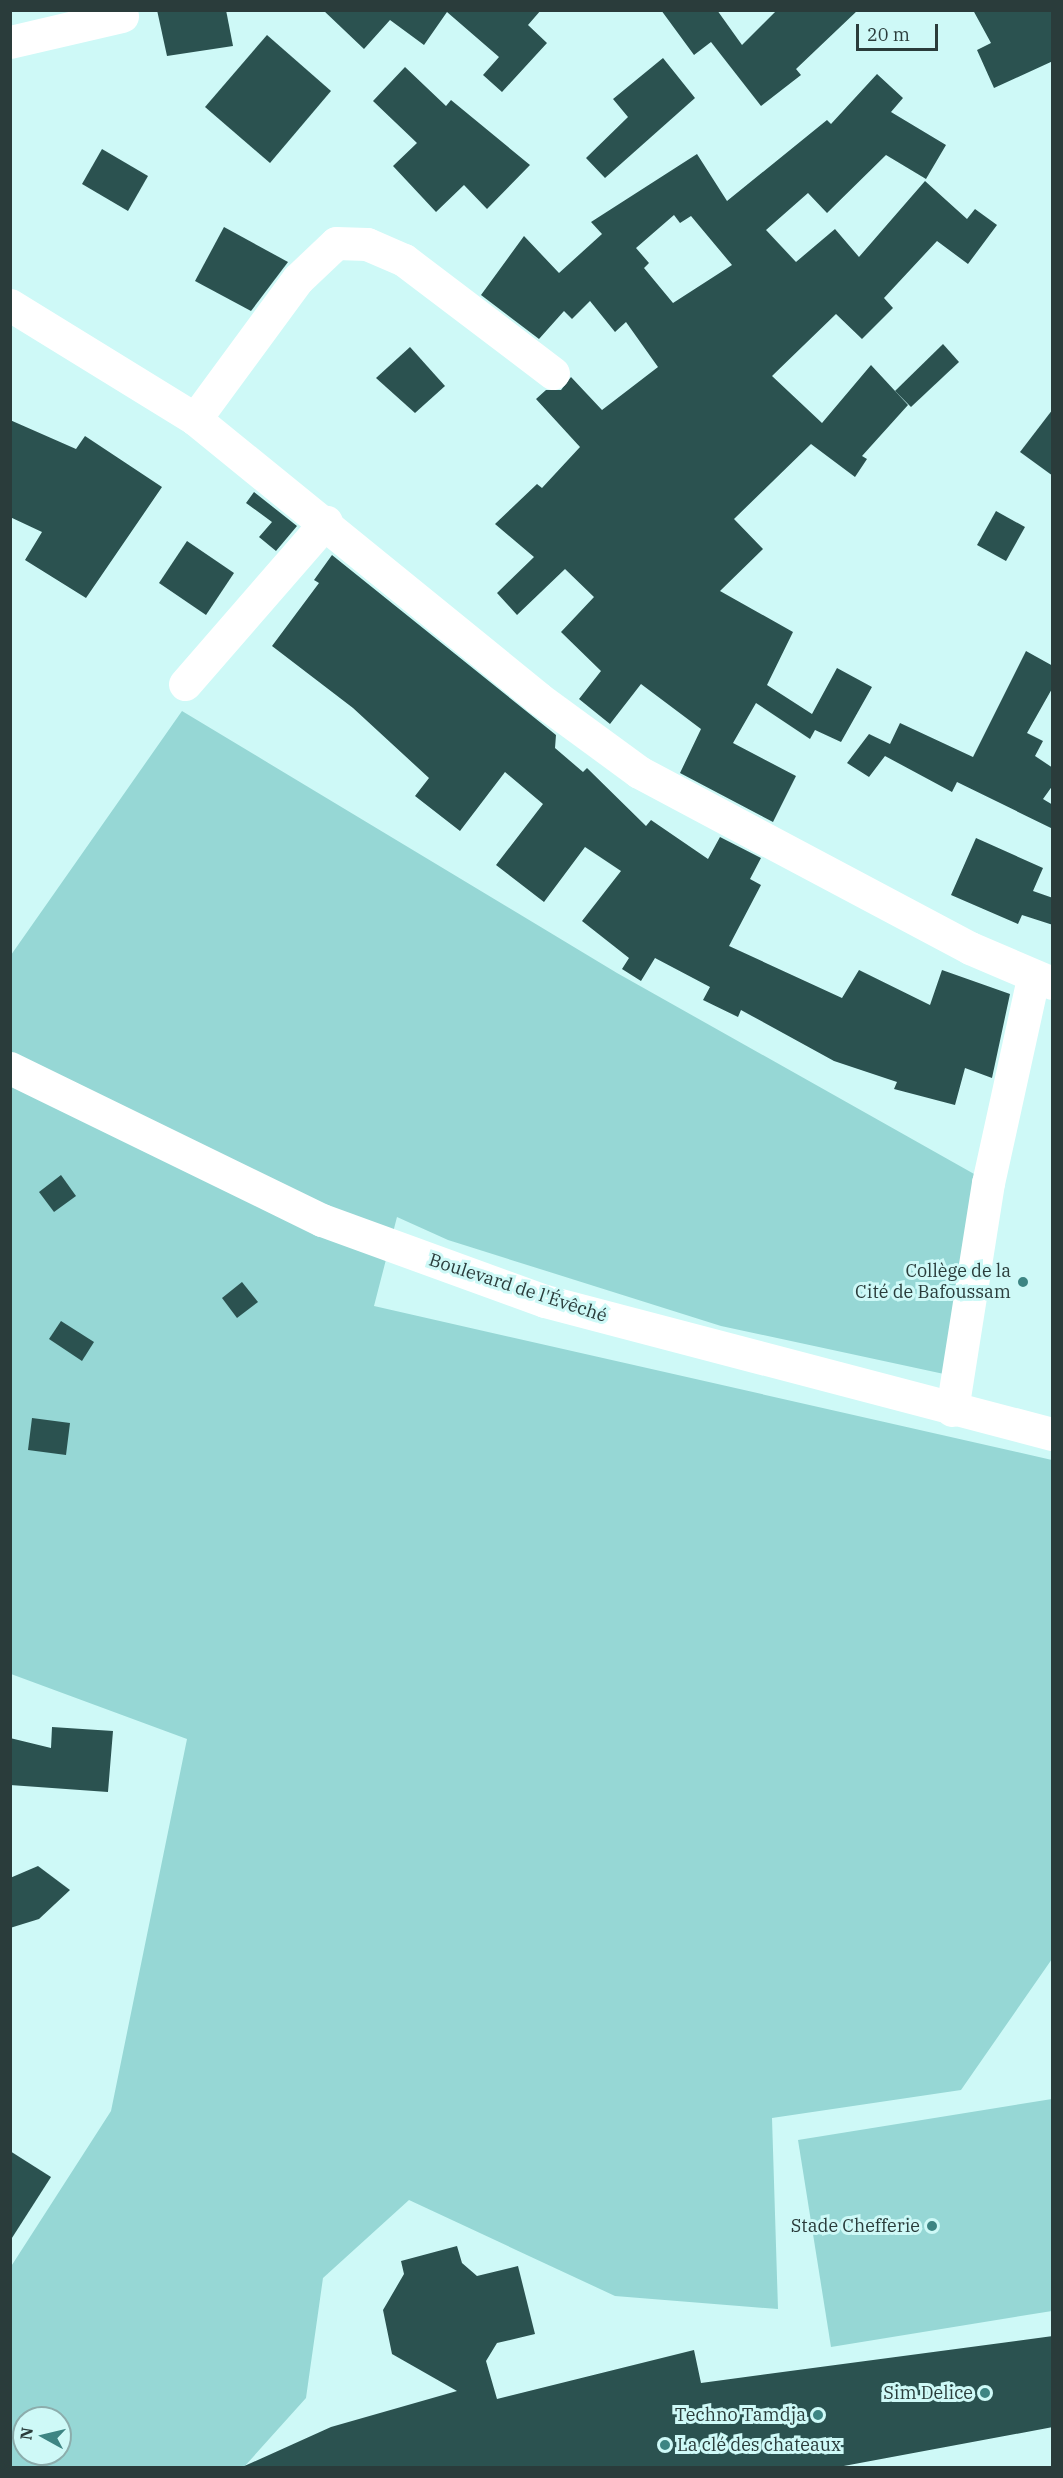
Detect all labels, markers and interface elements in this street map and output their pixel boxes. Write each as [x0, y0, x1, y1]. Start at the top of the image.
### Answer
scale bar [859, 12, 942, 50]
text: 20 m [867, 23, 910, 46]
street label: Boulevard de l'Évêché [426, 1249, 610, 1327]
place label: Collège de la Cité de Bafoussam [855, 1261, 1011, 1304]
marker: Collège de la Cité de Bafoussam [1016, 1275, 1030, 1289]
place label: Stade Chefferie [791, 2215, 920, 2237]
marker: Stade Chefferie [925, 2219, 939, 2233]
place label: Sim Delice [883, 2382, 973, 2404]
marker: Sim Delice [978, 2386, 992, 2400]
place label: Techno Tamdja [675, 2404, 806, 2426]
north arrow [12, 2406, 72, 2466]
marker: Techno Tamdja [811, 2408, 825, 2422]
text: N [15, 2426, 37, 2441]
place label: La clé des chateaux [677, 2434, 841, 2456]
marker: La clé des chateaux [658, 2438, 672, 2452]

